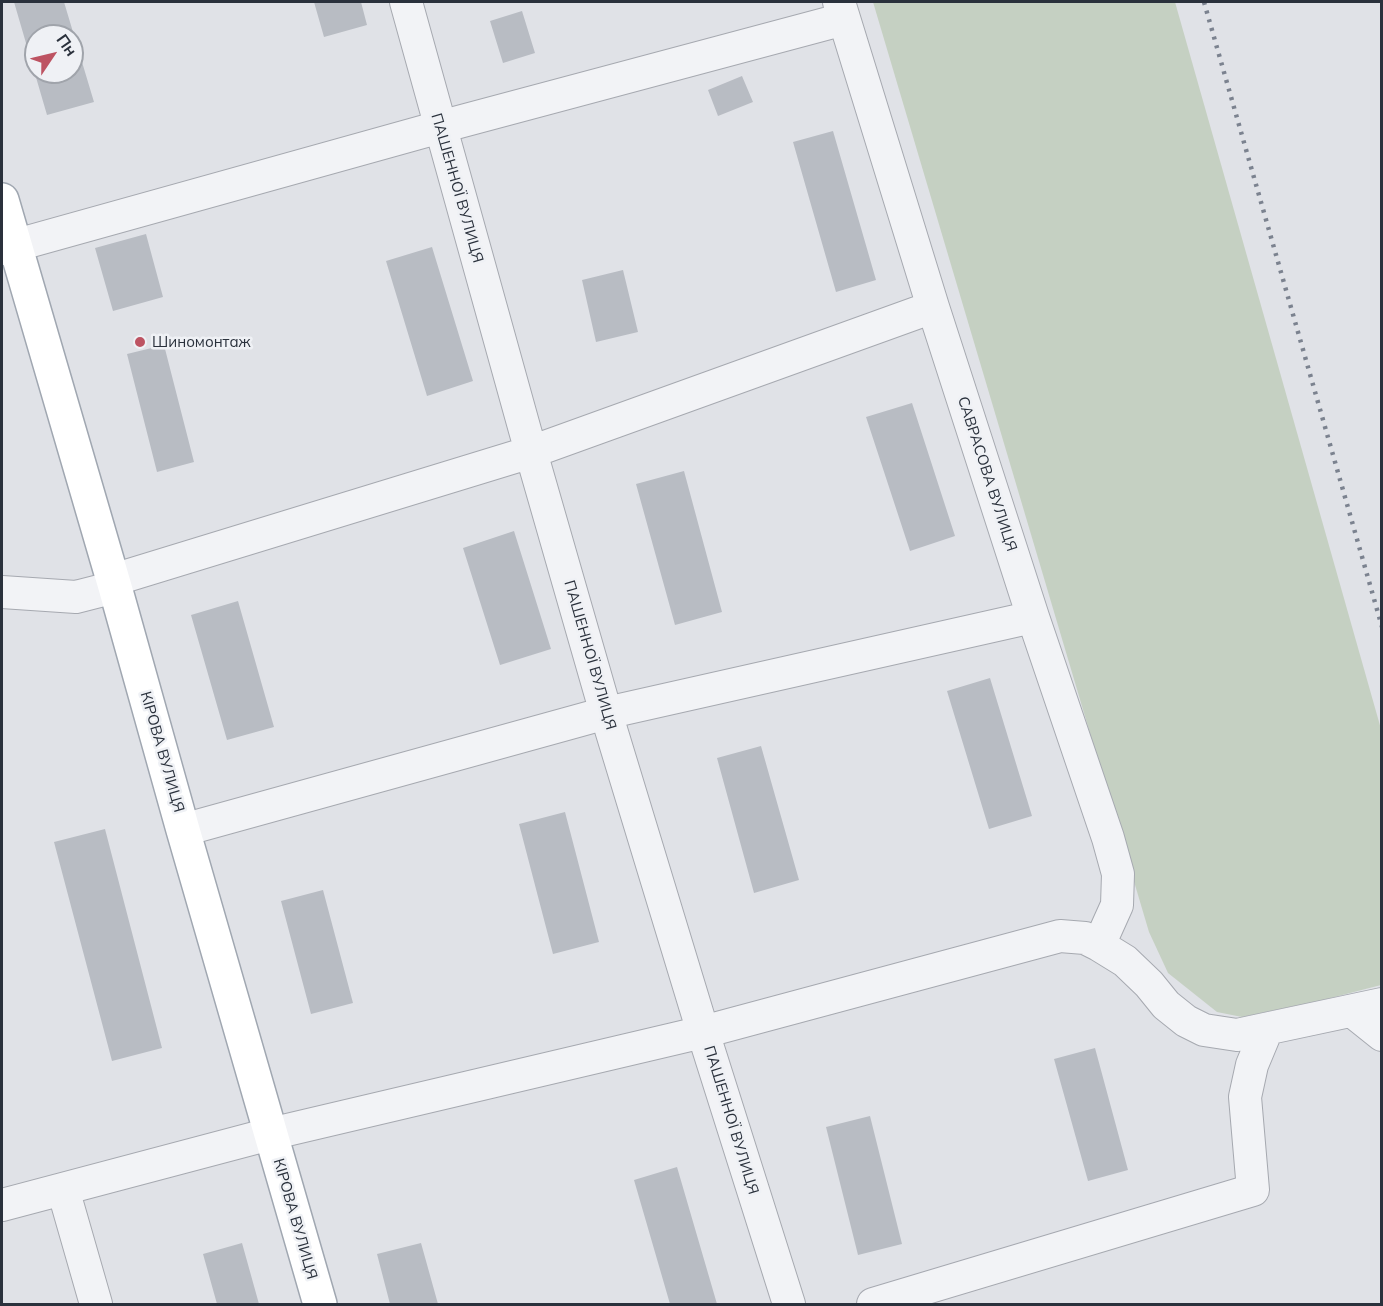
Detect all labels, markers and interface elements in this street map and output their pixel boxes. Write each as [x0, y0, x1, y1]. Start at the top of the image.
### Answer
north arrow [24, 24, 84, 84]
text: Пн [53, 30, 82, 60]
street label: ПАШЕННОЇ ВУЛИЦЯ [427, 111, 487, 265]
place label: Шиномонтаж [152, 333, 251, 351]
marker: Шиномонтаж [133, 335, 147, 349]
street label: САВРАСОВА ВУЛИЦЯ [953, 394, 1021, 554]
street label: ПАШЕННОЇ ВУЛИЦЯ [560, 578, 620, 732]
street label: КІРОВА ВУЛИЦЯ [136, 690, 188, 814]
street label: ПАШЕННОЇ ВУЛИЦЯ [700, 1043, 762, 1197]
street label: КІРОВА ВУЛИЦЯ [269, 1157, 321, 1281]

